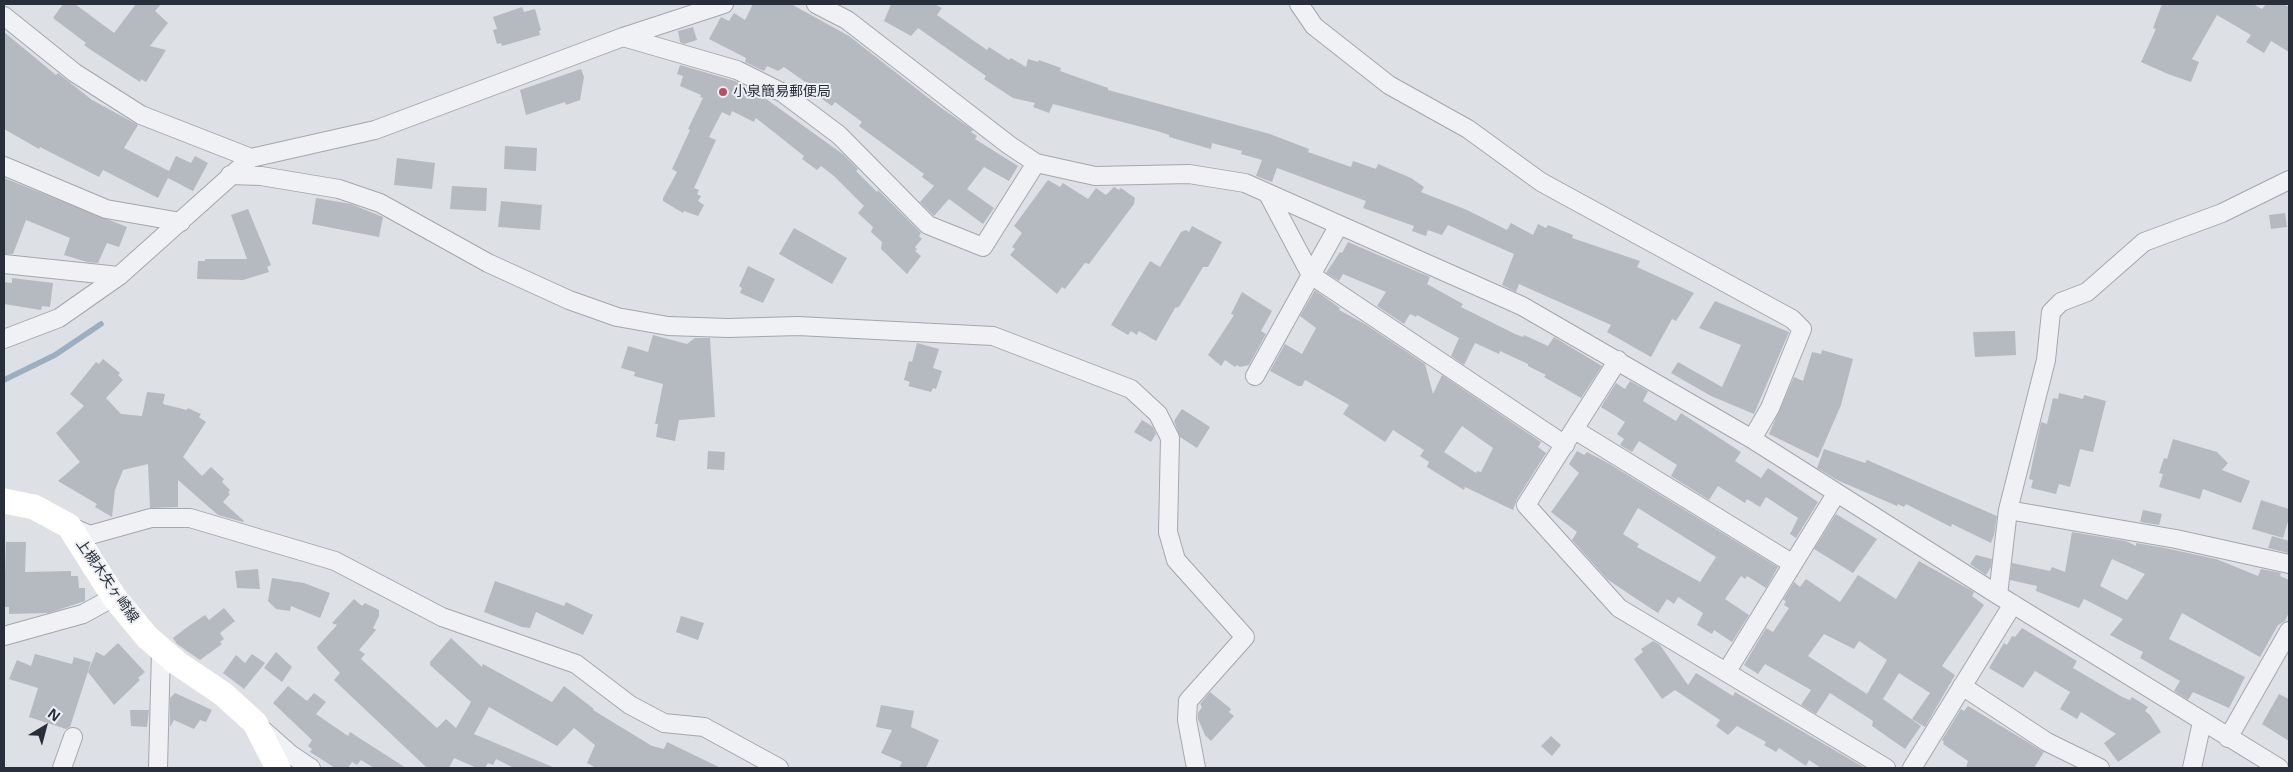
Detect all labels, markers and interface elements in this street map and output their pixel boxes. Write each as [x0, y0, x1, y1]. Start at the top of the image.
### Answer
place label: 小泉簡易郵便局 [733, 84, 831, 100]
marker: 小泉簡易郵便局 [717, 86, 729, 98]
street label: 上槻木矢ヶ崎線 [72, 536, 142, 626]
north arrow [20, 702, 70, 752]
text: N [44, 704, 65, 726]

